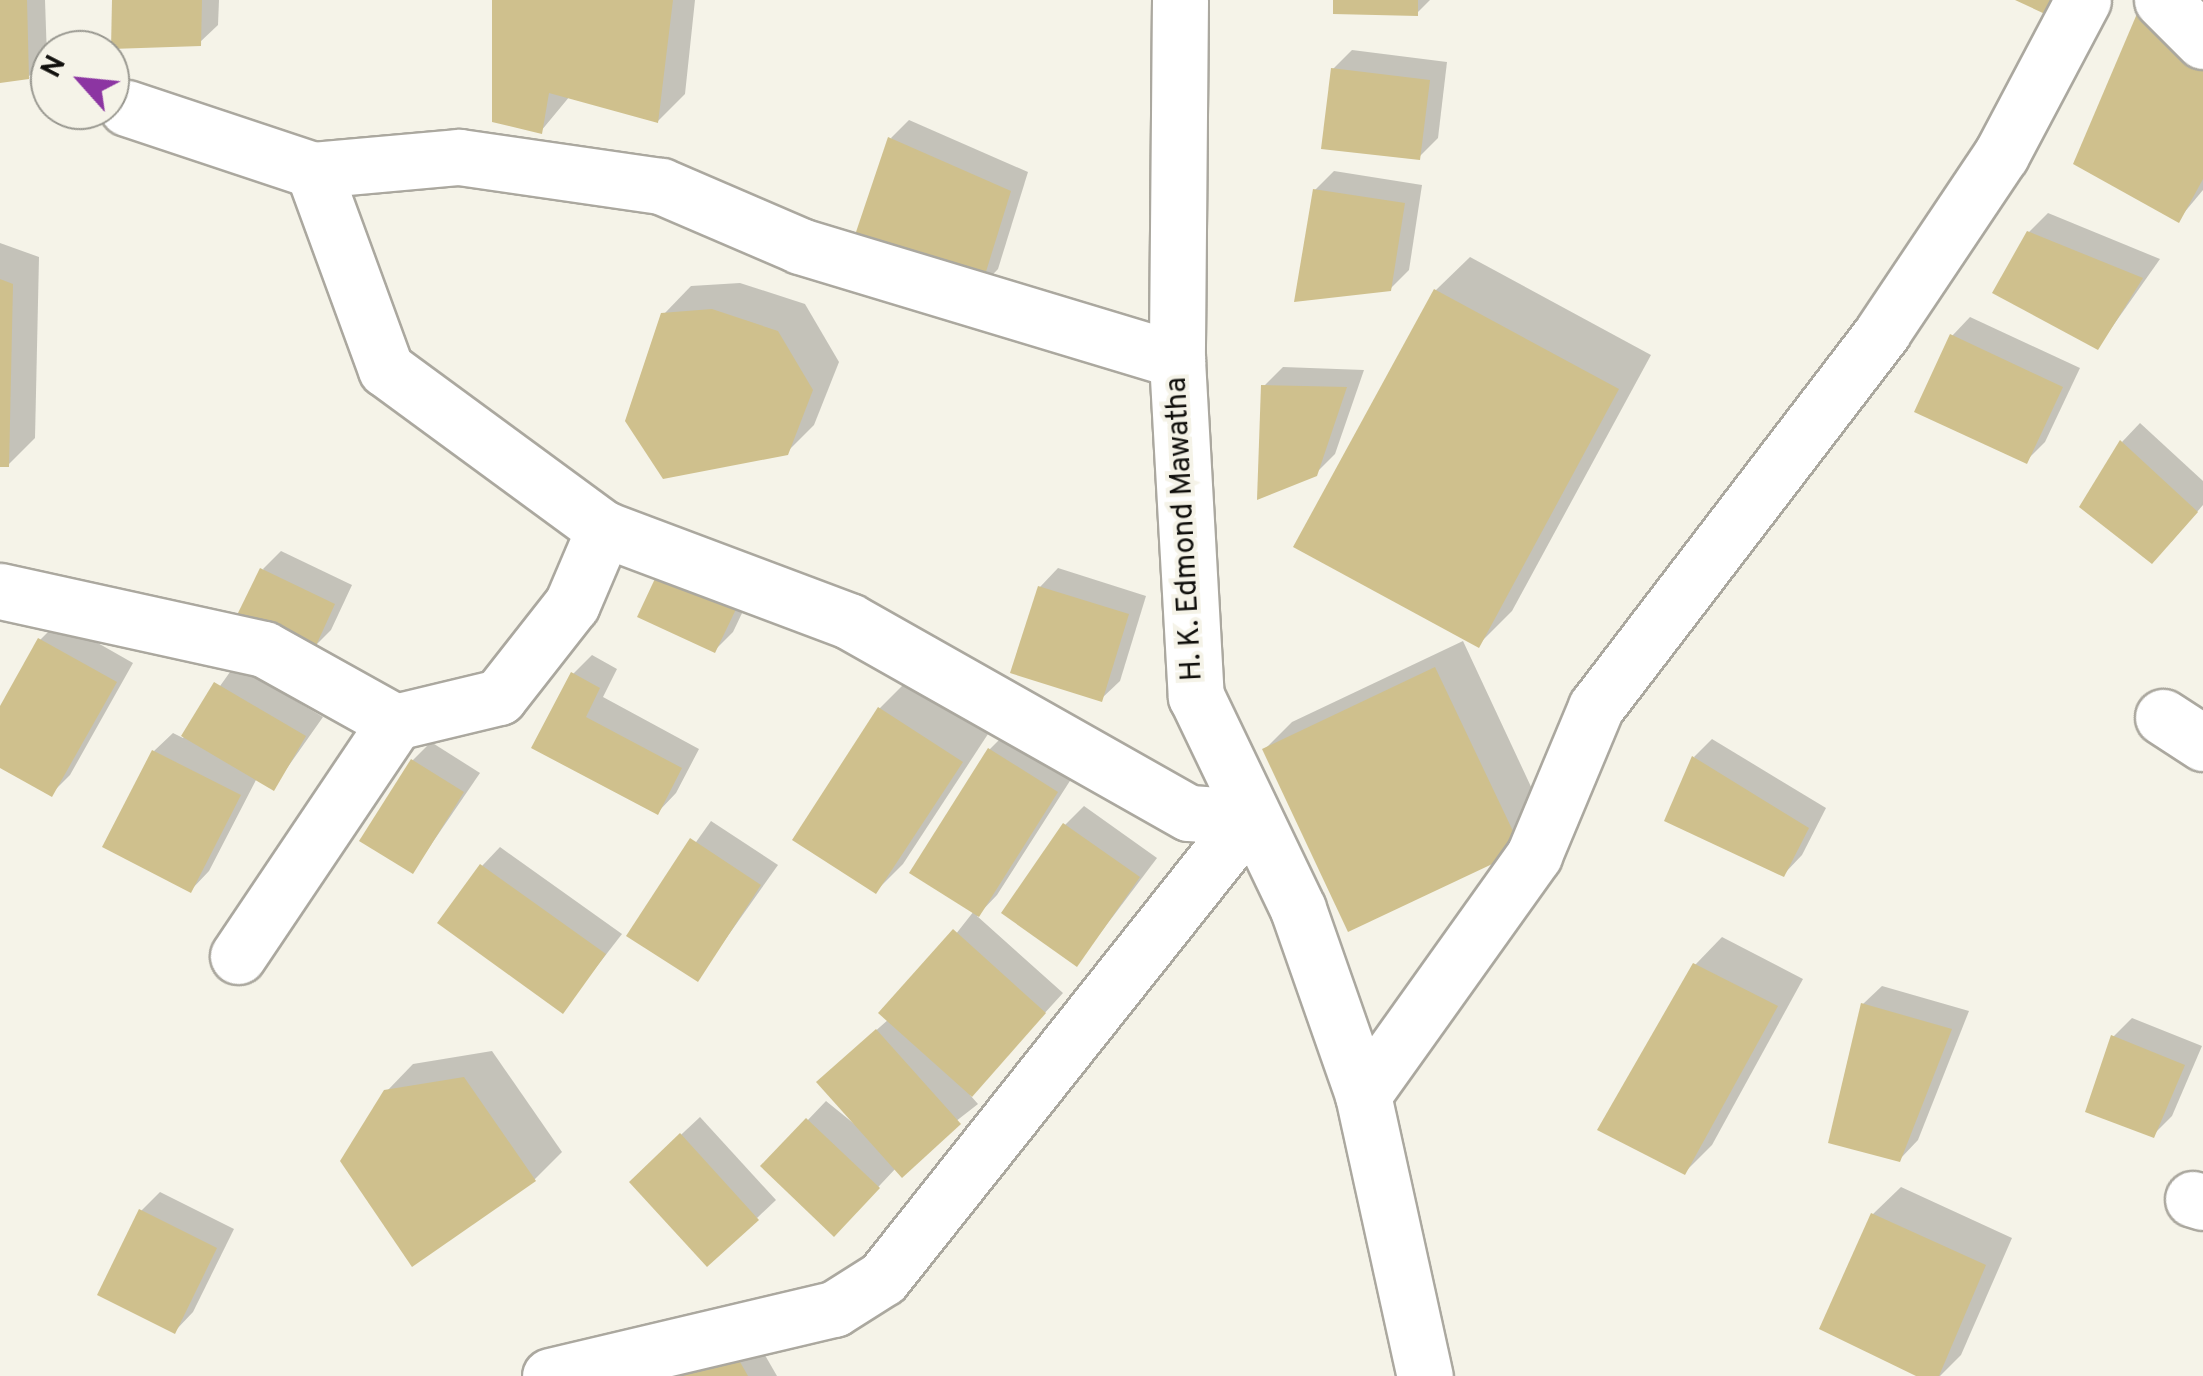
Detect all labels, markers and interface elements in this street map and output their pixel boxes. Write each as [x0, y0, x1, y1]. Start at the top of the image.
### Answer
north arrow [30, 30, 130, 130]
text: N [34, 50, 76, 84]
street label: H. K. Edmond Mawatha [1160, 376, 1212, 682]

